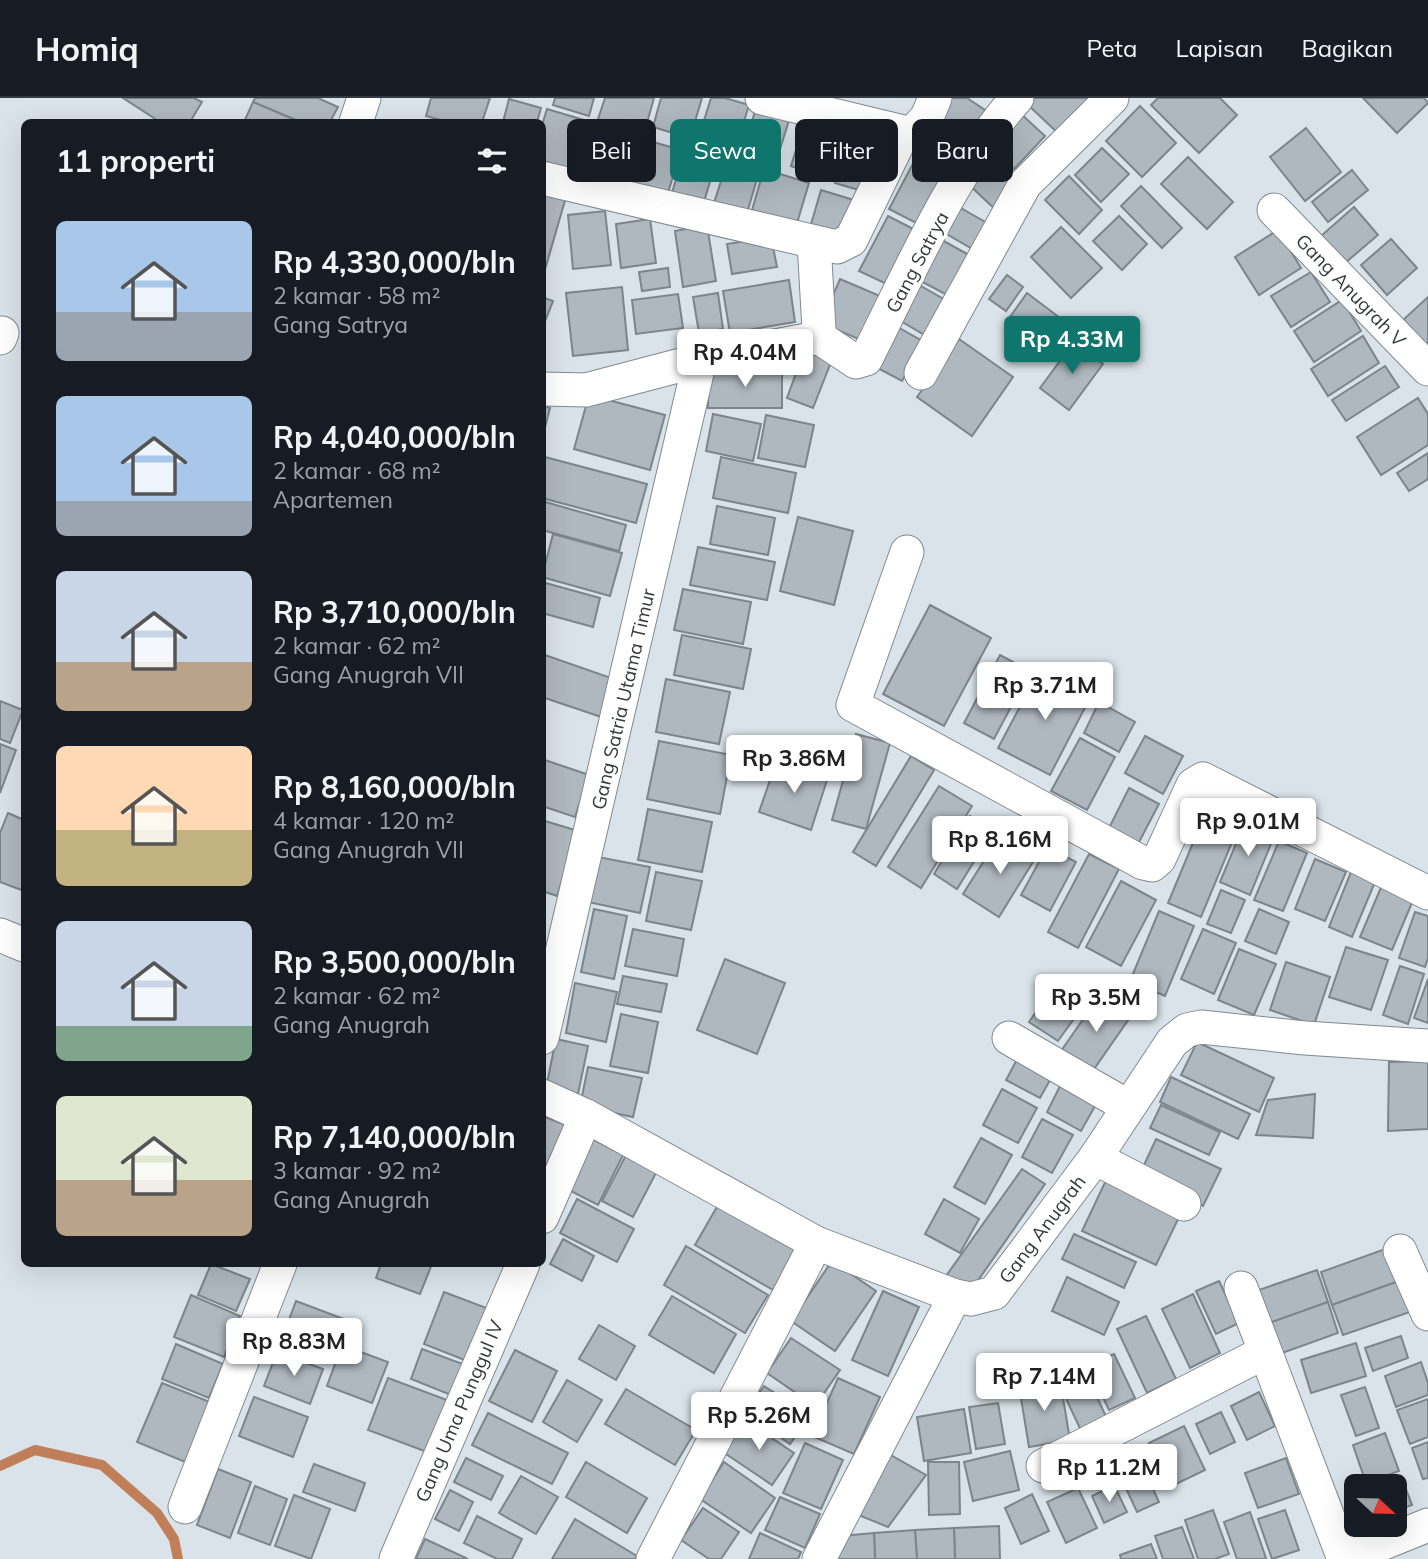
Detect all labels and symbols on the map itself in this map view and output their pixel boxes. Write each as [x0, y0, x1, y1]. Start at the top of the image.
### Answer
street label: Gang Satrya [880, 207, 954, 317]
street label: Gang Anugrah V [1291, 228, 1412, 352]
pin: Rp 4.33M [1000, 316, 1144, 376]
pin: Rp 4.04M [673, 330, 817, 389]
street label: Gang Satria Utama Timur [586, 586, 660, 812]
pin: Rp 3.71M [973, 662, 1117, 722]
pin: Rp 3.86M [722, 736, 866, 795]
pin: Rp 9.01M [1176, 798, 1320, 858]
pin: Rp 8.16M [928, 816, 1072, 876]
pin: Rp 3.5M [1031, 974, 1161, 1034]
street label: Gang Anugrah [993, 1170, 1091, 1288]
street label: Gang Uma Punggul IV [410, 1316, 509, 1506]
pin: Rp 8.83M [222, 1318, 366, 1378]
pin: Rp 7.14M [972, 1354, 1116, 1413]
pin: Rp 5.26M [687, 1392, 831, 1452]
pin: Rp 11.2M [1037, 1444, 1181, 1504]
north arrow [1344, 1474, 1407, 1536]

